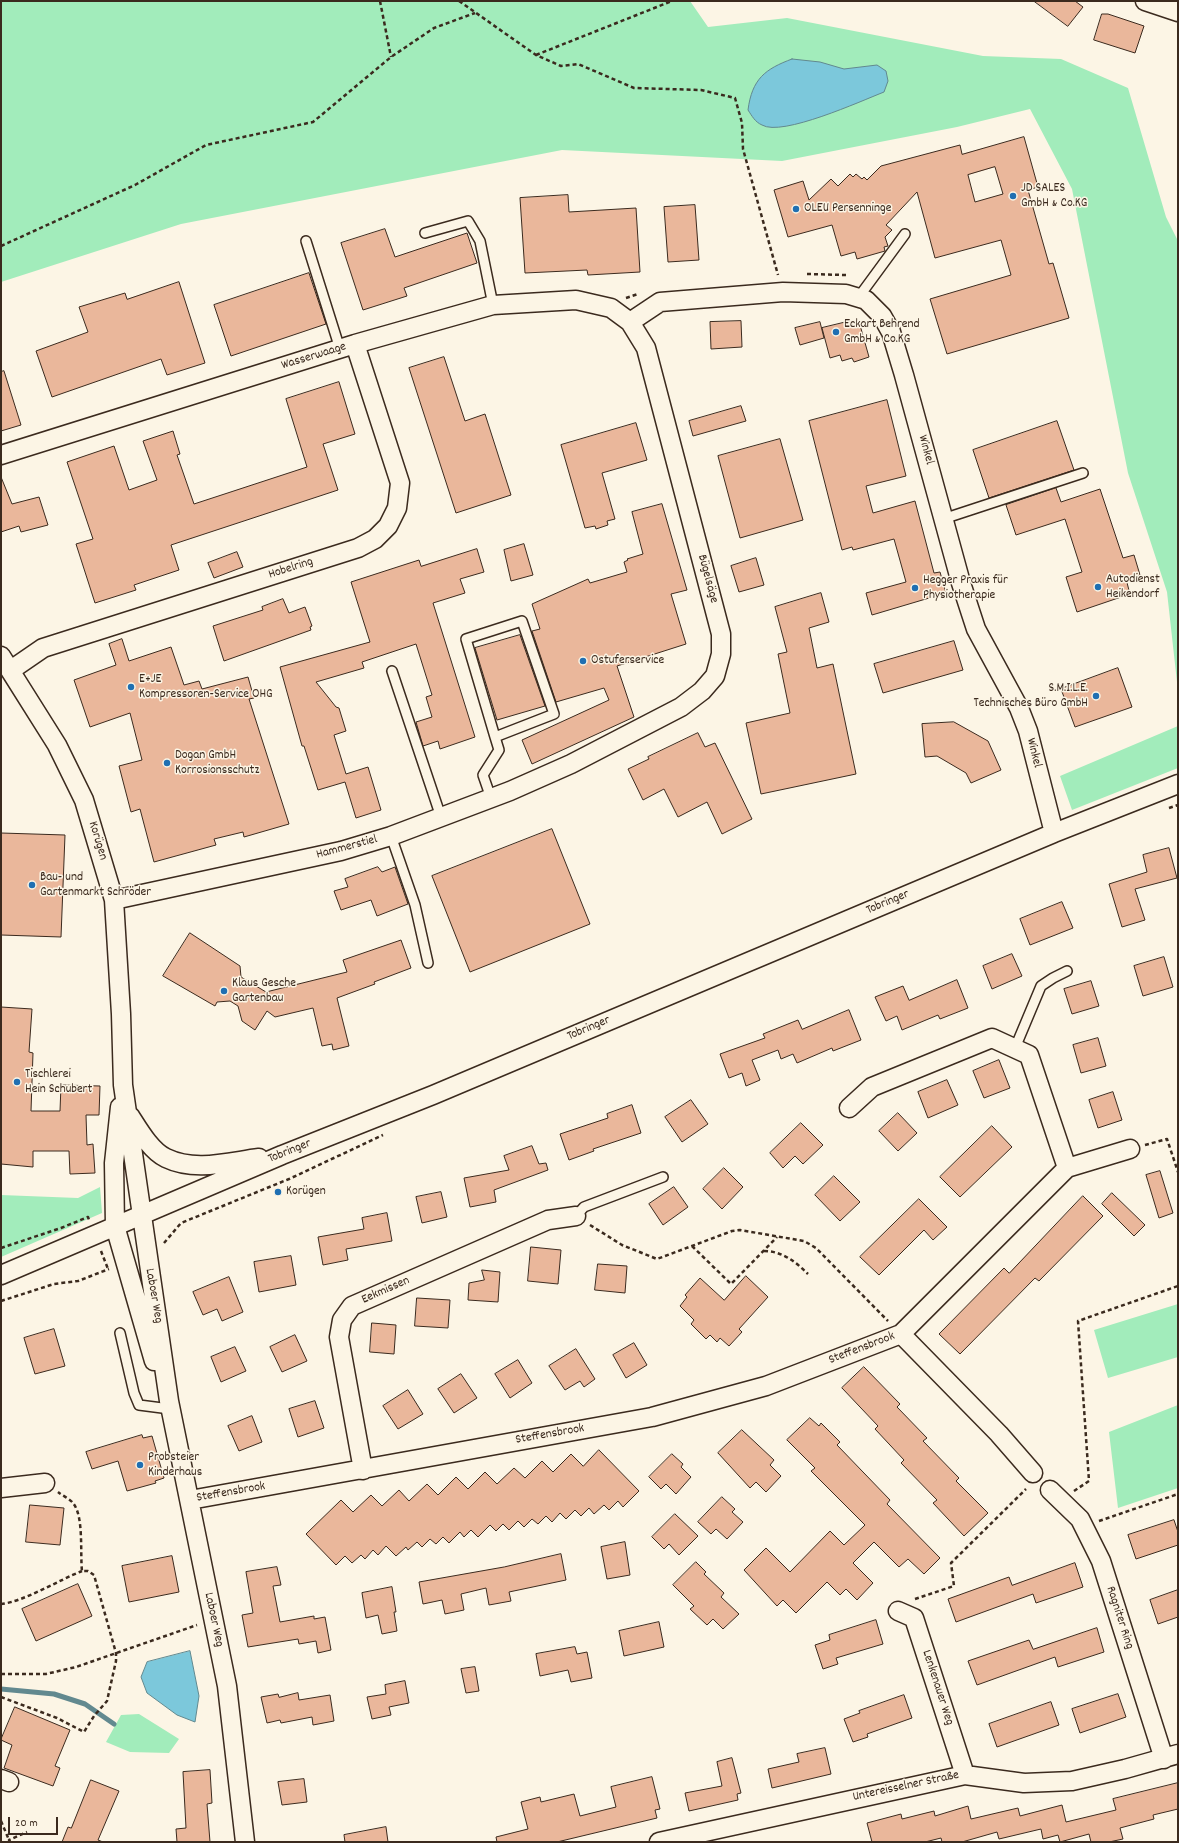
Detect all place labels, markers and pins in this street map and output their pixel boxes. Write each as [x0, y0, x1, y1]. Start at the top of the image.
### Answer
place label: JD SALES GmbH & Co.KG [1021, 181, 1087, 212]
marker: JD SALES GmbH & Co.KG [1008, 191, 1018, 201]
place label: OLEU Persenninge [804, 201, 891, 217]
marker: OLEU Persenninge [791, 204, 801, 214]
place label: Eckart Behrend GmbH & Co.KG [844, 317, 920, 348]
marker: Eckart Behrend GmbH & Co.KG [831, 327, 841, 337]
place label: Autodienst Heikendorf [1106, 572, 1160, 603]
place label: Hegger Praxis für Physiotherapie [923, 573, 1008, 604]
marker: Autodienst Heikendorf [1093, 582, 1103, 592]
marker: Hegger Praxis für Physiotherapie [910, 583, 920, 593]
place label: Ostuferservice [591, 653, 664, 669]
marker: Ostuferservice [578, 656, 588, 666]
place label: E+JE Kompressoren-Service OHG [139, 672, 273, 703]
place label: S.M.I.L.E. Technisches Büro GmbH [974, 681, 1088, 712]
marker: E+JE Kompressoren-Service OHG [126, 682, 136, 692]
marker: S.M.I.L.E. Technisches Büro GmbH [1091, 691, 1101, 701]
place label: Dogan GmbH Korrosionsschutz [175, 748, 259, 779]
marker: Dogan GmbH Korrosionsschutz [162, 758, 172, 768]
place label: Bau- und Gartenmarkt Schröder [40, 870, 151, 901]
marker: Bau- und Gartenmarkt Schröder [27, 880, 37, 890]
place label: Klaus Gesche Gartenbau [232, 976, 296, 1007]
marker: Klaus Gesche Gartenbau [219, 986, 229, 996]
place label: Tischlerei Hein Schubert [25, 1067, 92, 1098]
marker: Tischlerei Hein Schubert [12, 1077, 22, 1087]
place label: Korügen [286, 1184, 326, 1200]
marker: Korügen [273, 1187, 283, 1197]
place label: Probsteier Kinderhaus [148, 1450, 202, 1481]
marker: Probsteier Kinderhaus [135, 1460, 145, 1470]

